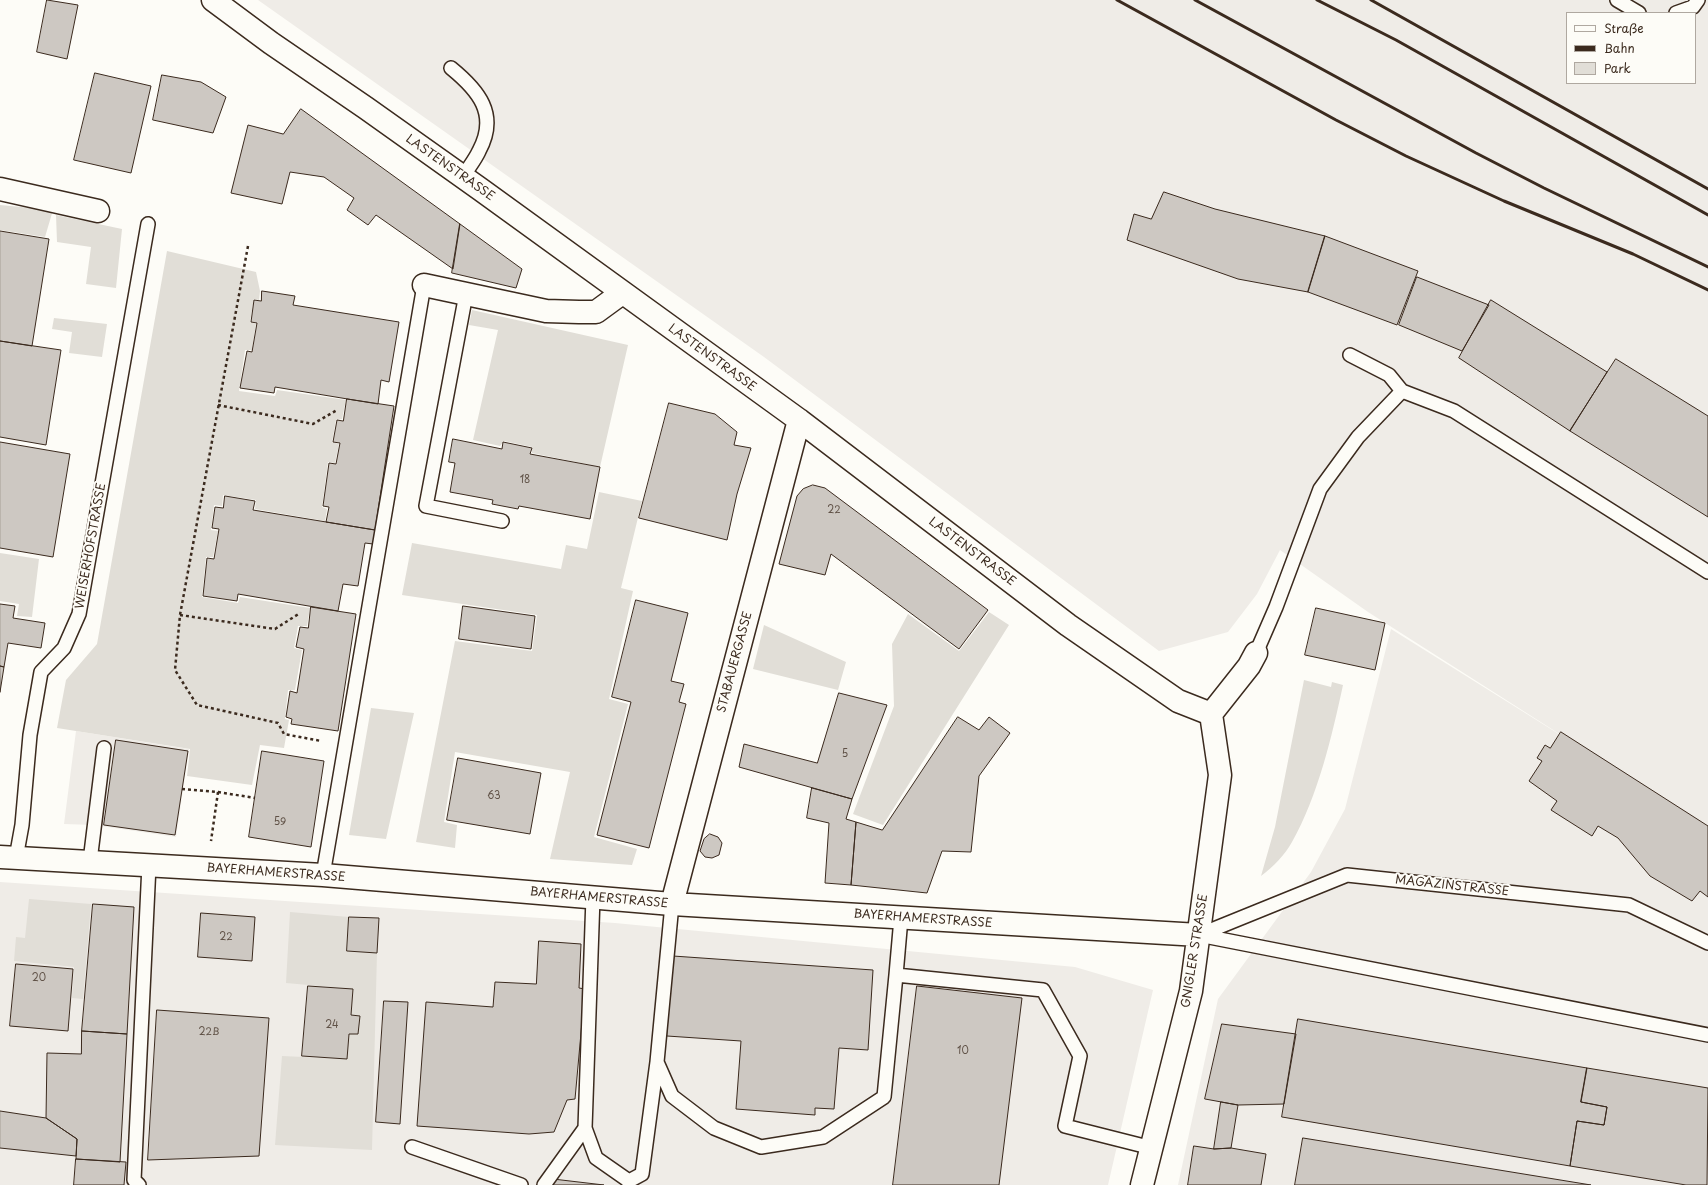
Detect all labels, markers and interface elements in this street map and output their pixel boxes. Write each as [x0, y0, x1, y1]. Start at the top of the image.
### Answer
legend [1566, 12, 1696, 84]
text: Straße [1604, 19, 1644, 37]
text: Bahn [1604, 39, 1635, 57]
text: Park [1604, 59, 1631, 77]
street label: LASTENSTRASSE [403, 132, 497, 204]
street label: LASTENSTRASSE [665, 321, 759, 395]
house number: 18 [520, 474, 530, 486]
street label: WEISERHOFSTRASSE [73, 482, 109, 610]
house number: 22 [827, 504, 841, 516]
street label: LASTENSTRASSE [926, 515, 1018, 589]
street label: STABAUERGASSE [715, 610, 755, 714]
house number: 5 [842, 748, 848, 760]
house number: 63 [487, 790, 501, 802]
house number: 59 [274, 816, 286, 828]
street label: BAYERHAMERSTRASSE [206, 861, 346, 885]
street label: MAGAZINSTRASSE [1394, 873, 1510, 899]
street label: BAYERHAMERSTRASSE [529, 885, 669, 911]
street label: GNIGLER STRASSE [1179, 893, 1211, 1009]
street label: BAYERHAMERSTRASSE [853, 907, 993, 931]
house number: 22 [219, 931, 233, 943]
house number: 20 [32, 972, 46, 984]
house number: 24 [325, 1019, 339, 1031]
house number: 22B [199, 1026, 219, 1038]
house number: 10 [957, 1045, 969, 1057]

